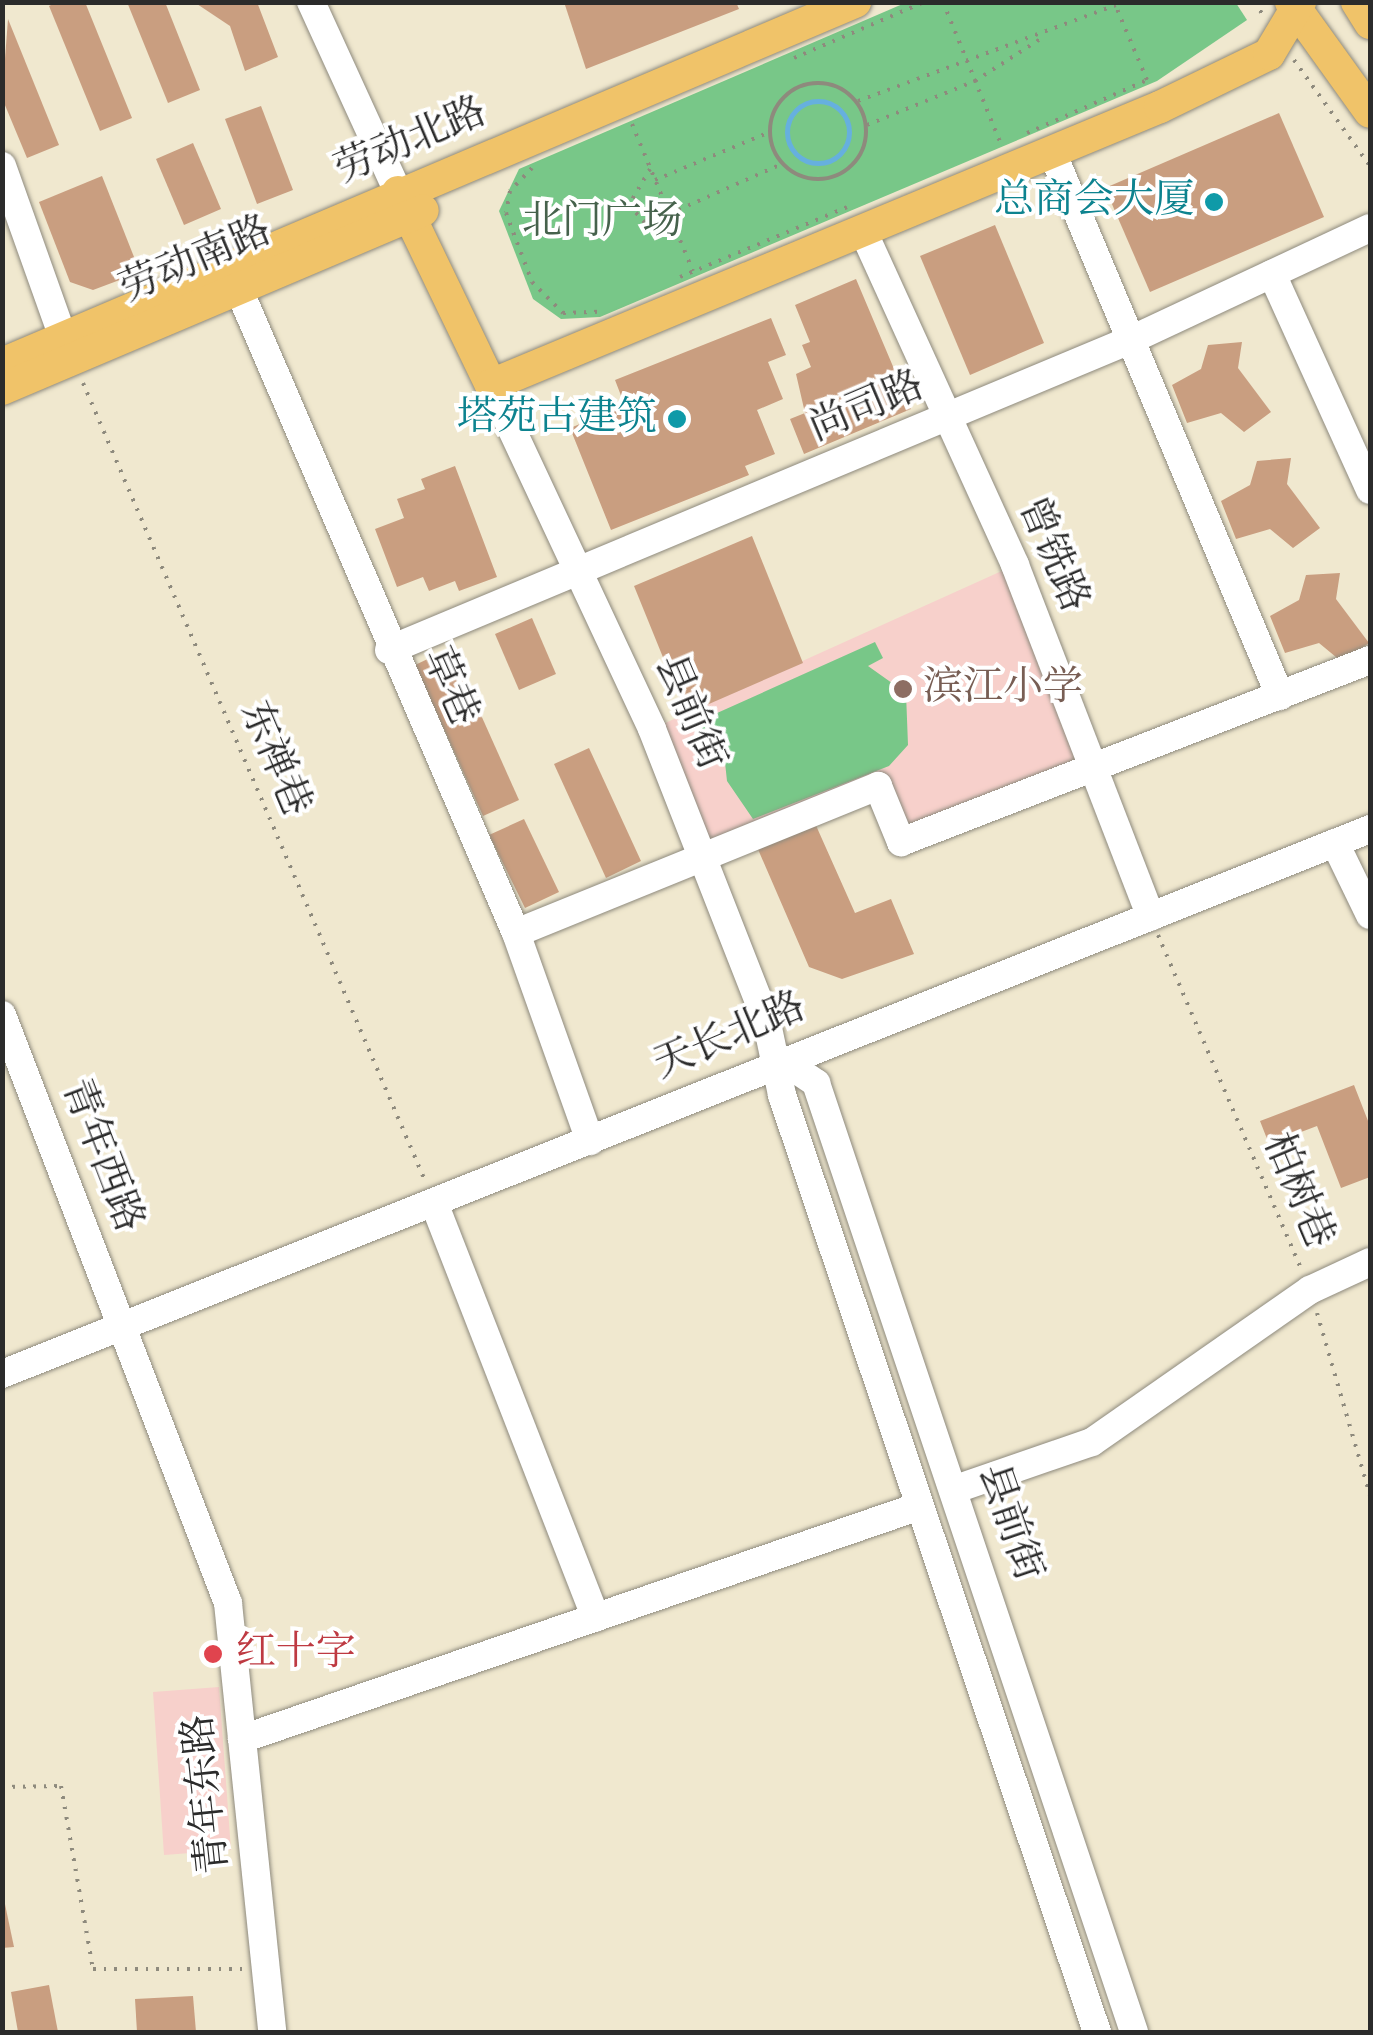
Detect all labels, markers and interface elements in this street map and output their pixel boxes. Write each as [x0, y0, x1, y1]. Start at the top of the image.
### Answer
street label: 劳动北路 [328, 89, 494, 195]
place label: 总商会大厦 [994, 178, 1194, 226]
marker: 总商会大厦 [1203, 191, 1225, 213]
park label: 北门广场 [522, 199, 682, 247]
street label: 劳动南路 [113, 208, 279, 314]
street label: 尚司路 [802, 362, 932, 454]
place label: 塔苑古建筑 [457, 395, 657, 443]
marker: 塔苑古建筑 [666, 408, 688, 430]
street label: 曾铣路 [1006, 490, 1098, 620]
street label: 草巷 [411, 641, 487, 733]
street label: 县前街 [643, 648, 735, 778]
place label: 滨江小学 [923, 665, 1083, 713]
marker: 滨江小学 [892, 678, 914, 700]
street label: 东禅巷 [228, 694, 320, 824]
street label: 天长北路 [647, 984, 813, 1090]
street label: 青年西路 [50, 1073, 152, 1239]
street label: 柏树巷 [1251, 1126, 1343, 1256]
street label: 县前街 [967, 1458, 1051, 1588]
place label: 红十字 [236, 1630, 356, 1678]
marker: 红十字 [200, 1641, 226, 1667]
street label: 青年东路 [176, 1712, 240, 1876]

